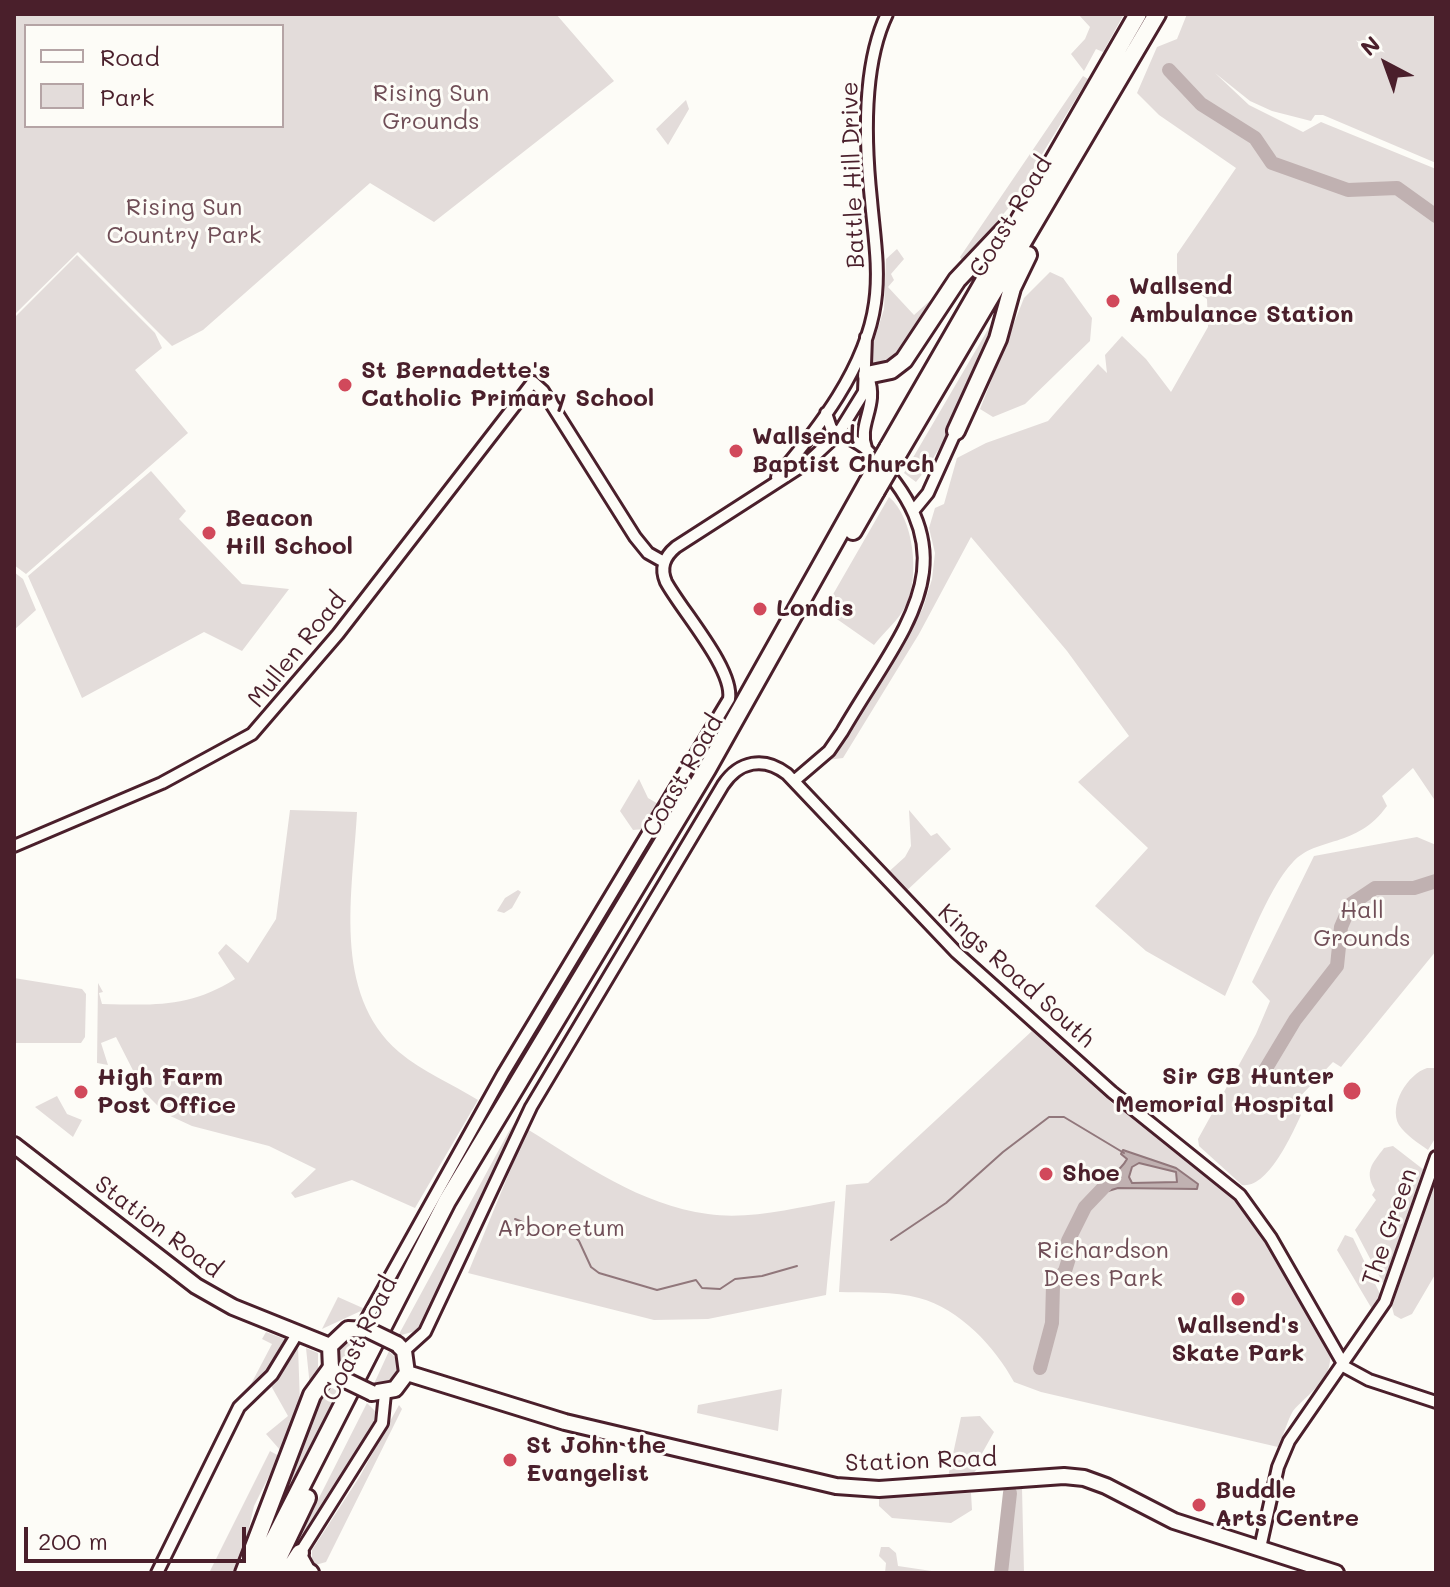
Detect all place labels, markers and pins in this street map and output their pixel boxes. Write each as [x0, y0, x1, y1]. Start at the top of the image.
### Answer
place label: Wallsend Ambulance Station [1129, 273, 1354, 329]
marker: Wallsend Ambulance Station [1104, 292, 1122, 310]
place label: St Bernadette's Catholic Primary School [361, 357, 654, 413]
marker: St Bernadette's Catholic Primary School [336, 376, 354, 394]
place label: Wallsend Baptist Church [752, 423, 934, 479]
marker: Wallsend Baptist Church [727, 442, 745, 460]
place label: Beacon Hill School [225, 505, 353, 561]
marker: Beacon Hill School [200, 524, 218, 542]
place label: Londis [776, 595, 854, 623]
marker: Londis [751, 600, 769, 618]
place label: Sir GB Hunter Memorial Hospital [1115, 1063, 1334, 1119]
place label: High Farm Post Office [97, 1064, 236, 1120]
marker: Sir GB Hunter Memorial Hospital [1341, 1080, 1363, 1102]
marker: High Farm Post Office [72, 1083, 90, 1101]
place label: Shoe [1062, 1160, 1120, 1188]
marker: Shoe [1037, 1165, 1055, 1183]
marker: Wallsend's Skate Park [1229, 1290, 1247, 1308]
place label: Wallsend's Skate Park [1172, 1312, 1304, 1368]
place label: St John the Evangelist [526, 1432, 666, 1488]
marker: St John the Evangelist [501, 1451, 519, 1469]
place label: Buddle Arts Centre [1215, 1477, 1359, 1533]
marker: Buddle Arts Centre [1190, 1496, 1208, 1514]

